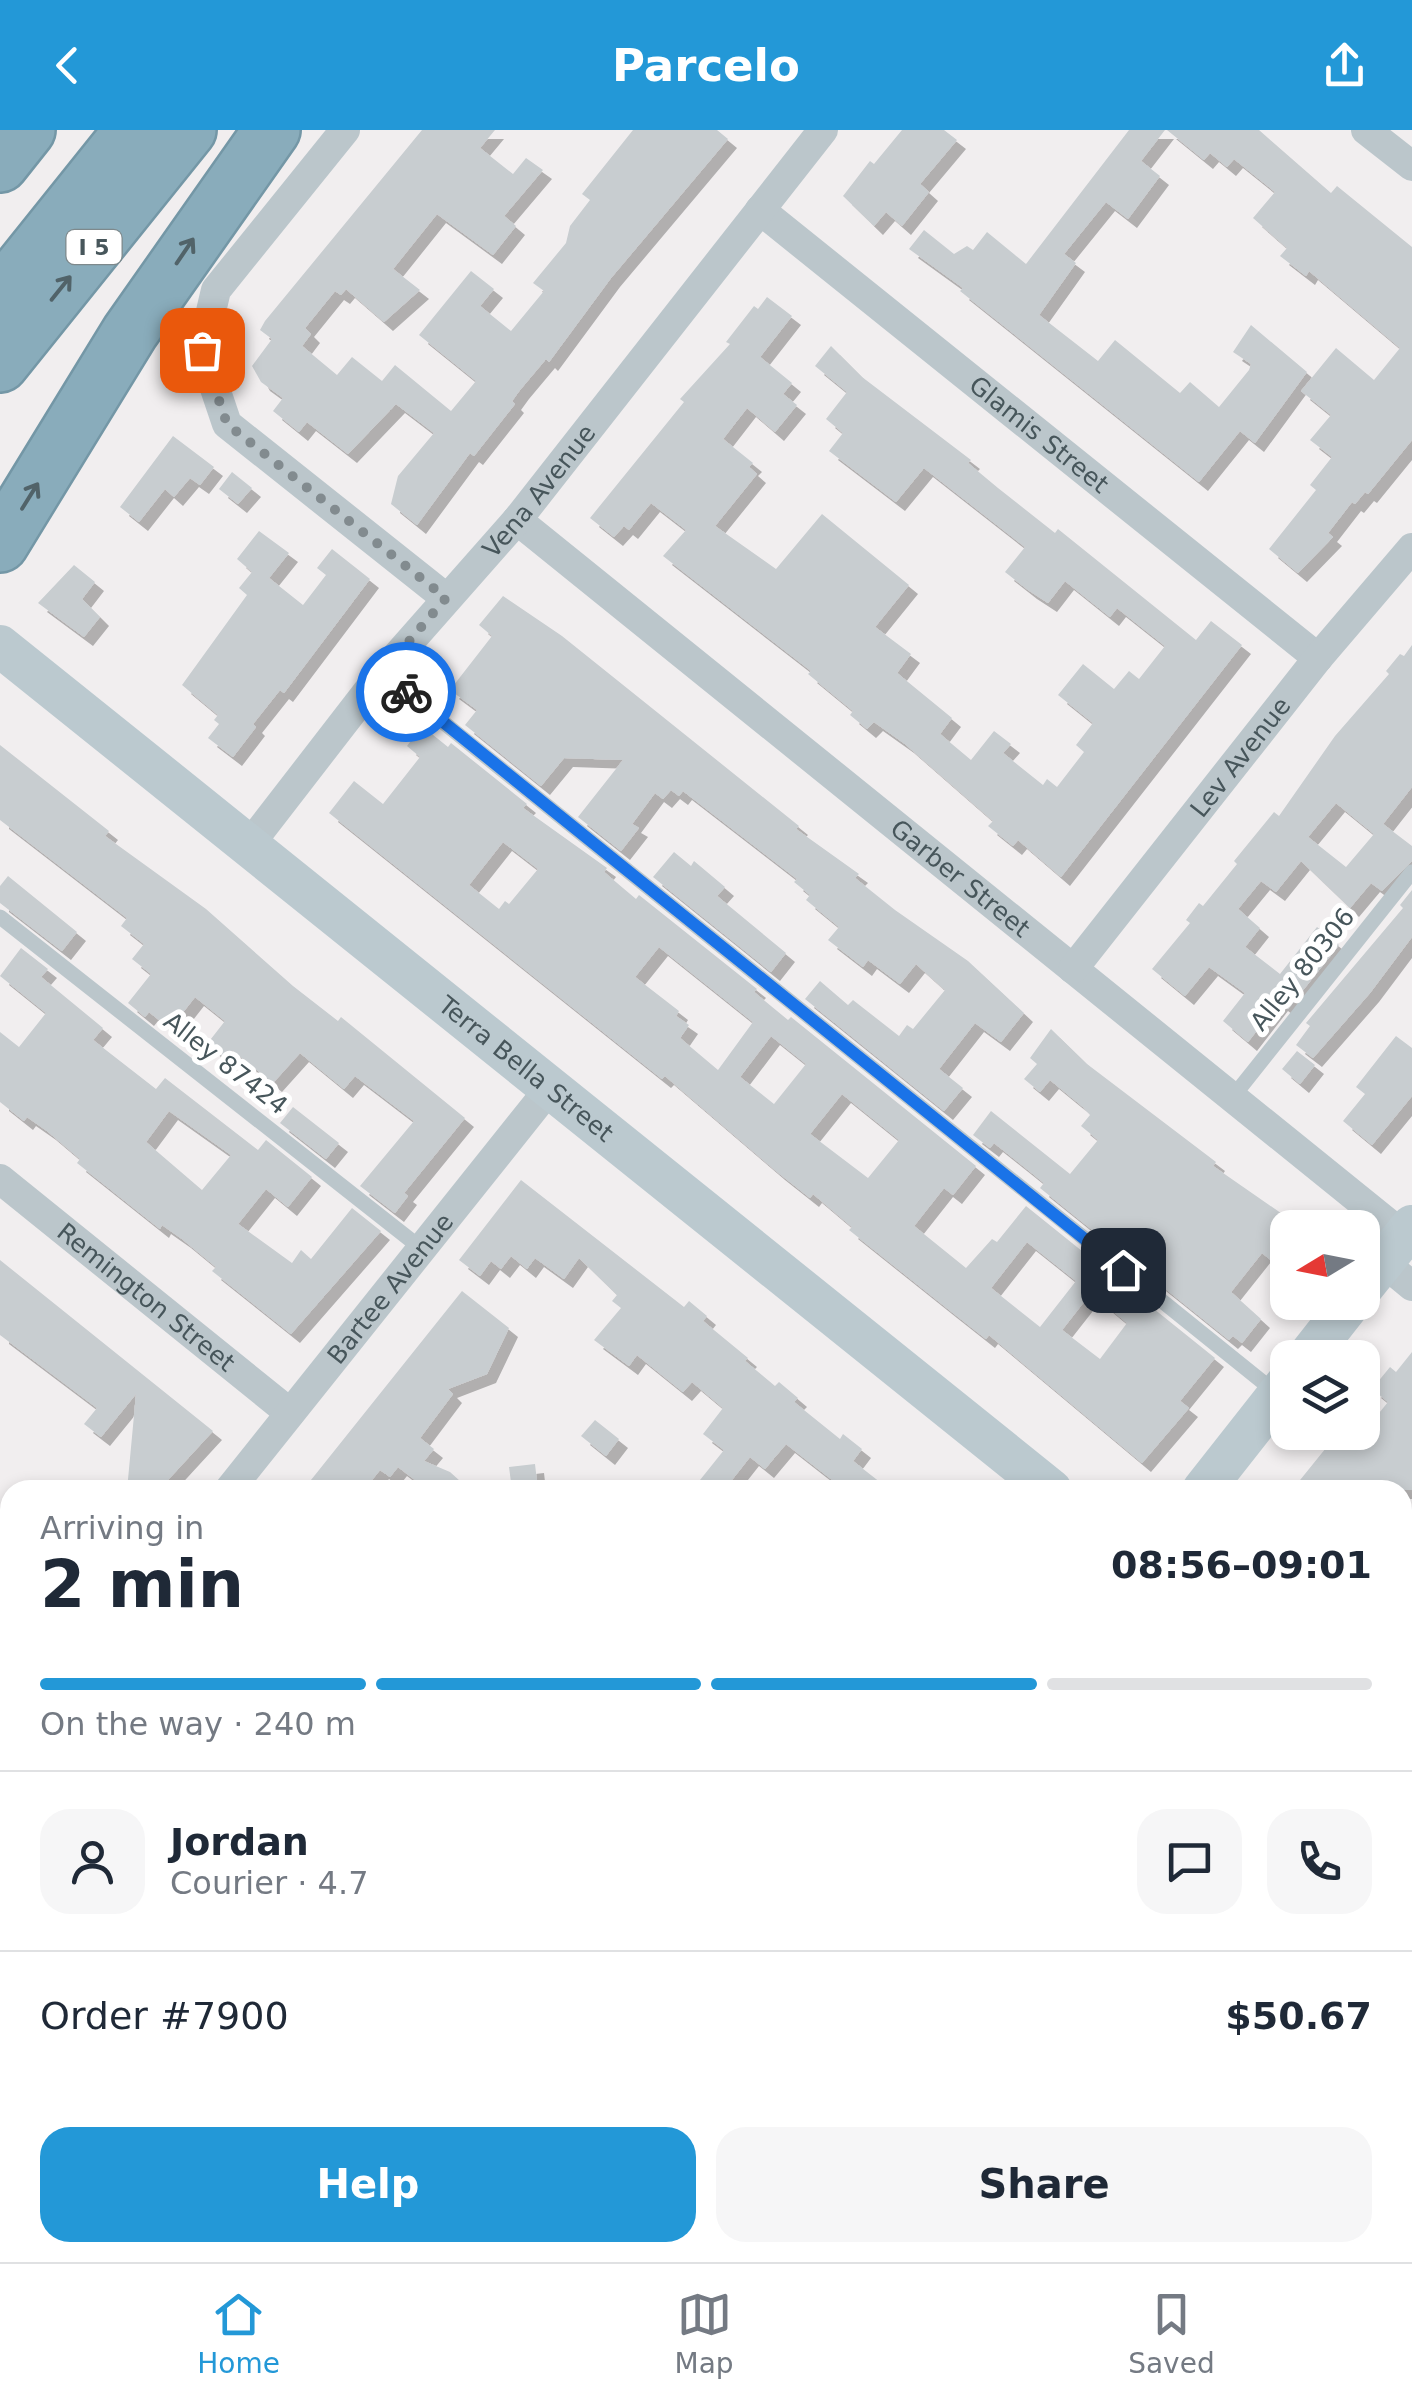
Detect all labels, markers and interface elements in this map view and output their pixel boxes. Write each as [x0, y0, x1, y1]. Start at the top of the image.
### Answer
icon: back [40, 38, 95, 93]
icon: share [1317, 38, 1372, 93]
text: Parcelo [612, 39, 800, 92]
road number: I 5 [66, 230, 122, 264]
one-way arrow [174, 238, 195, 266]
one-way arrow [50, 275, 72, 301]
pin [160, 308, 245, 393]
icon: bag [175, 323, 230, 378]
street label: Glamis Street [964, 370, 1114, 499]
street label: Vena Avenue [477, 419, 602, 564]
one-way arrow [20, 482, 41, 511]
courier [356, 642, 456, 742]
icon: bike [379, 665, 434, 720]
street label: Lev Avenue [1184, 691, 1297, 823]
street label: Garber Street [885, 814, 1036, 943]
street label: Alley 80306 [1244, 902, 1360, 1036]
street label: Terra Bella Street [432, 990, 619, 1148]
street label: Alley 87424 [158, 1006, 293, 1121]
street label: Bartee Avenue [322, 1208, 459, 1370]
north arrow [1270, 1210, 1380, 1320]
map controls [1270, 1210, 1380, 1450]
street label: Remington Street [51, 1217, 241, 1378]
pin [1081, 1228, 1166, 1313]
icon: home [1096, 1243, 1151, 1298]
button: layers [1270, 1340, 1380, 1450]
text: Arriving in [40, 1509, 204, 1547]
text: 08:56–09:01 [1111, 1543, 1372, 1587]
text: 2 min [40, 1547, 244, 1622]
text: On the way · 240 m [40, 1705, 356, 1743]
button: person [40, 1809, 145, 1914]
button: chat [1137, 1809, 1242, 1914]
button: phone [1267, 1809, 1372, 1914]
text: Jordan [170, 1820, 309, 1864]
text: Courier · 4.7 [170, 1864, 369, 1902]
text: Order #7900 [40, 1994, 289, 2038]
text: $50.67 [1225, 1994, 1372, 2038]
button: Help [40, 2127, 696, 2242]
button: Share [716, 2127, 1372, 2242]
tab: Home [197, 2287, 280, 2380]
tab: Map [675, 2287, 734, 2380]
tab: Saved [1128, 2287, 1215, 2380]

